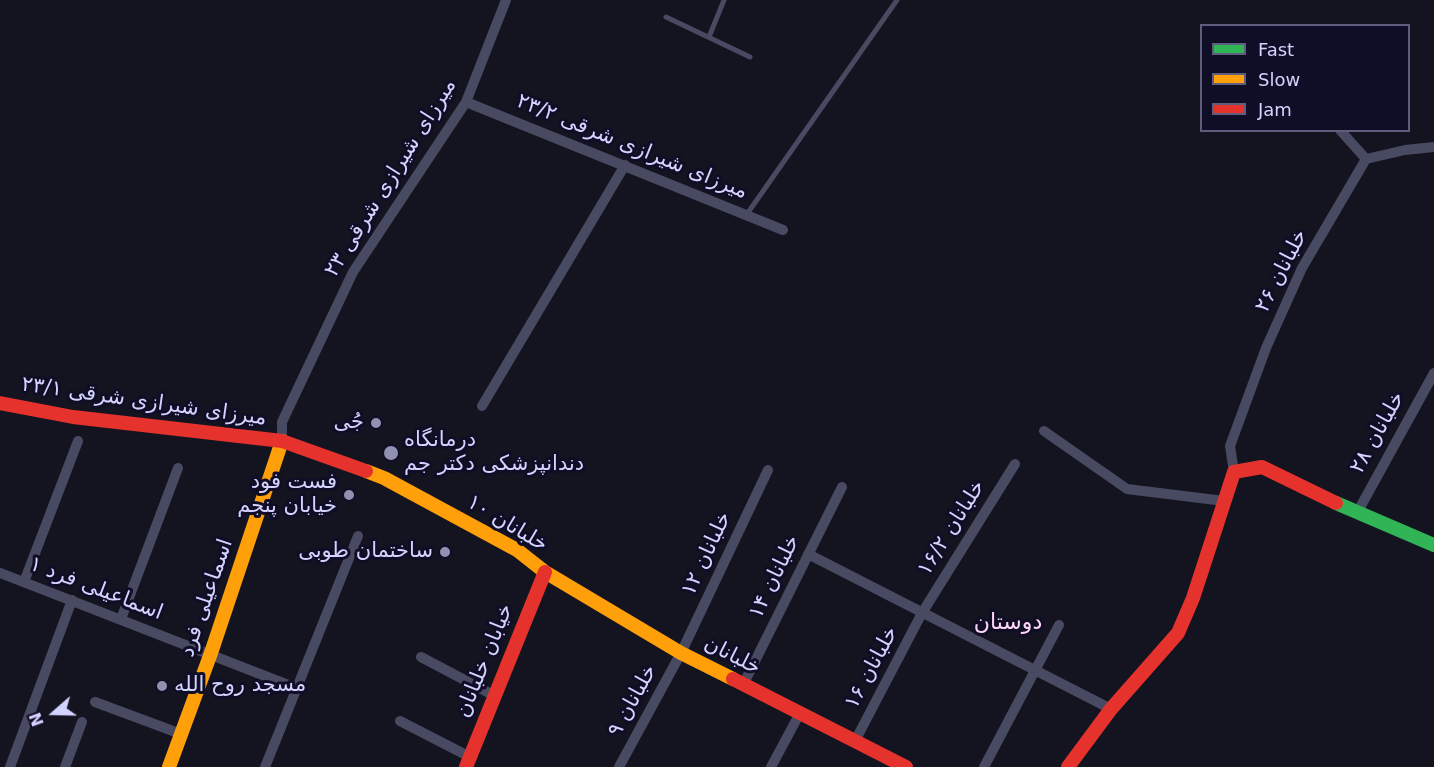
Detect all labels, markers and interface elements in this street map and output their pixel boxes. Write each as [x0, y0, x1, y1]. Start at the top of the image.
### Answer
legend [1200, 24, 1410, 132]
text: Fast [1258, 39, 1294, 60]
text: Slow [1258, 69, 1300, 90]
street label: ۲۳ میرزای شیرازی شرقی [320, 74, 462, 282]
street label: ۲۳/۲ میرزای شیرازی شرقی [513, 89, 751, 205]
text: Jam [1258, 99, 1292, 120]
street label: ۲۶ خلبانان [1250, 225, 1314, 317]
street label: ۲۳/۱ میرزای شیرازی شرقی [20, 372, 268, 432]
street label: ۲۸ خلبانان [1345, 388, 1411, 478]
place label: جُی [334, 410, 364, 436]
marker: جُی [369, 416, 383, 430]
place label: درمانگاه دندانپزشکی دکتر جم [404, 428, 584, 478]
marker: درمانگاه دندانپزشکی دکتر جم [382, 444, 400, 462]
place label: فست فود خیابان پنجم [237, 470, 337, 520]
street label: ۱۶/۲ خلبانان [913, 476, 991, 580]
marker: فست فود خیابان پنجم [342, 488, 356, 502]
street label: ۱۰ خلبانان [462, 490, 552, 558]
street label: ۱۲ خلبانان [677, 508, 737, 600]
street label: ۱۴ خلبانان [744, 531, 806, 623]
street label: اسماعیلی فرد [175, 536, 239, 660]
place label: ساختمان طوبی [298, 539, 433, 565]
marker: ساختمان طوبی [438, 545, 452, 559]
street label: ۱ اسماعیلی فرد [26, 552, 166, 626]
street label: خیابان خلبانان [451, 600, 519, 722]
district label: دوستان [974, 610, 1042, 636]
street label: ۱۶ خلبانان [840, 623, 904, 713]
street label: خلبانان [699, 631, 765, 681]
street label: ۹ خلبانان [603, 661, 663, 741]
place label: مسجد روح الله [174, 673, 306, 699]
marker: مسجد روح الله [155, 679, 169, 693]
north arrow [24, 683, 84, 743]
text: N [25, 710, 48, 729]

